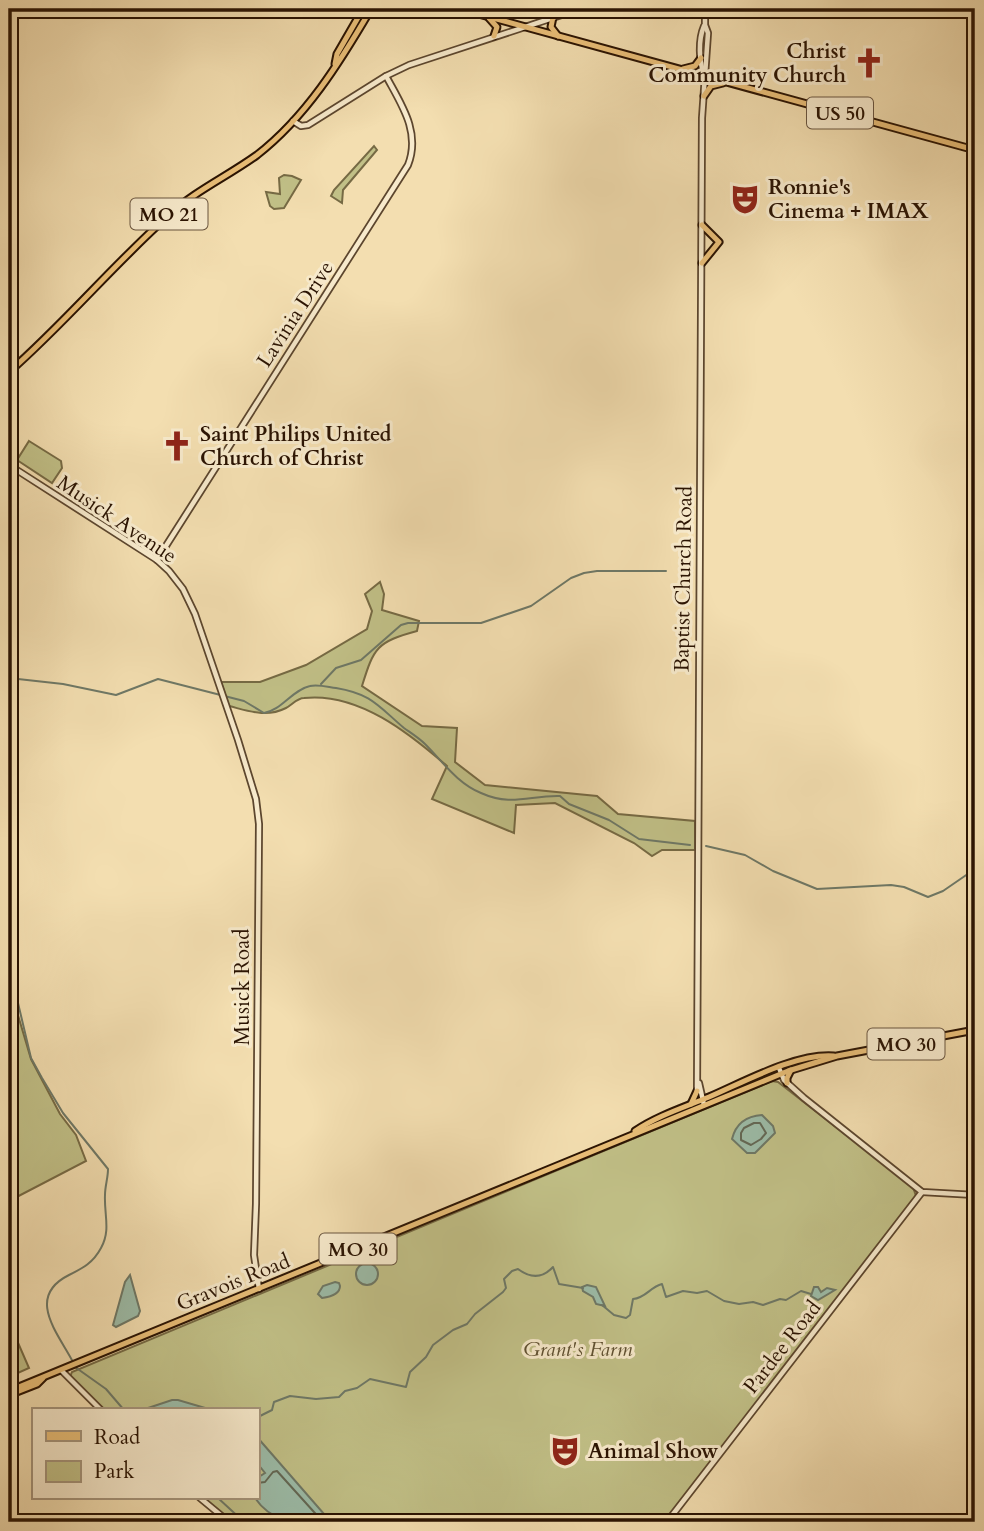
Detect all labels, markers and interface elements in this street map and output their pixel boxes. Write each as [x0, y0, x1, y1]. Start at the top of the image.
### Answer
place label: Christ Community Church [648, 37, 847, 90]
church icon: Christ Community Church [852, 46, 886, 80]
road number: US 50 [807, 97, 873, 128]
place label: Ronnie's Cinema + IMAX [768, 173, 929, 226]
theatre icon: Ronnie's Cinema + IMAX [728, 182, 762, 216]
road number: MO 21 [130, 198, 208, 230]
street label: Lavinia Drive [250, 255, 341, 373]
place label: Saint Philips United Church of Christ [200, 420, 392, 473]
church icon: Saint Philips United Church of Christ [160, 429, 194, 463]
street label: Musick Avenue [51, 469, 182, 570]
street label: Baptist Church Road [667, 486, 700, 672]
street label: Musick Road [228, 929, 257, 1045]
road number: MO 30 [867, 1028, 944, 1060]
road number: MO 30 [320, 1233, 396, 1264]
street label: Gravois Road [172, 1247, 294, 1318]
street label: Pardee Road [737, 1295, 828, 1400]
park label: Grant's Farm [523, 1335, 633, 1364]
legend [32, 1408, 259, 1500]
text: Road [94, 1423, 140, 1452]
theatre icon: Animal Show [548, 1434, 582, 1468]
place label: Animal Show [588, 1437, 719, 1466]
text: Park [94, 1457, 135, 1486]

